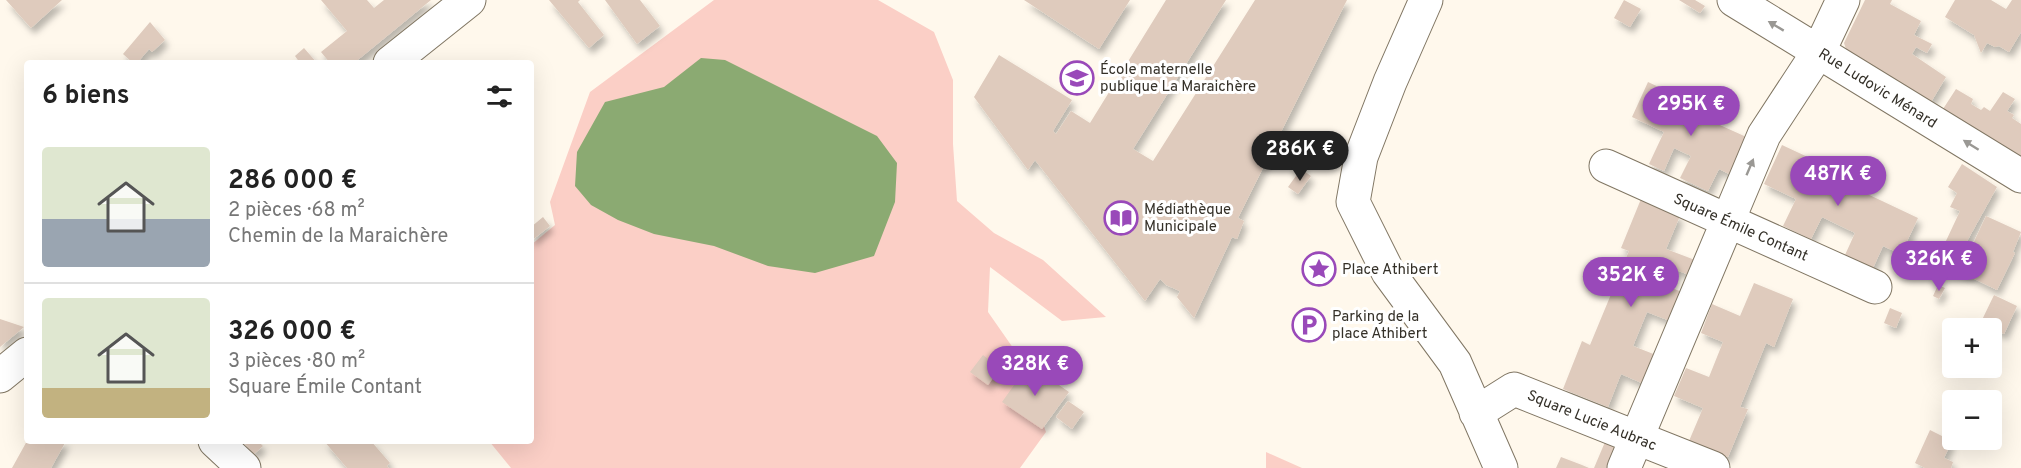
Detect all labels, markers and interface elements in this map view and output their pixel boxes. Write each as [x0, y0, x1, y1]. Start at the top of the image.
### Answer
one-way arrow [1768, 20, 1784, 31]
street label: Rue Ludovic Ménard [1814, 45, 1940, 133]
school or university icon: École maternelle publique La Maraichère [1059, 60, 1095, 96]
place label: École maternelle publique La Maraichère [1100, 60, 1256, 97]
text: 6 biens [42, 80, 130, 113]
icon: filters [483, 80, 516, 113]
pin: 295K € [1642, 86, 1740, 137]
text: 295K € [1657, 92, 1725, 118]
pin: 286K € [1251, 131, 1349, 182]
text: 286K € [1266, 137, 1334, 163]
one-way arrow [1963, 140, 1979, 151]
pin: 487K € [1789, 156, 1887, 207]
one-way arrow [1745, 157, 1755, 175]
text: 487K € [1804, 162, 1872, 188]
text: 286 000 € [228, 165, 357, 198]
icon: home [90, 171, 162, 243]
street label: Square Émile Contant [1670, 189, 1811, 267]
text: 2 pièces · 68 m² [228, 198, 365, 224]
library icon: Médiathèque Municipale [1103, 200, 1139, 236]
place label: Médiathèque Municipale [1144, 201, 1231, 237]
text: Chemin de la Maraichère [228, 224, 448, 250]
pin: 326K € [1890, 241, 1988, 292]
text: 326K € [1905, 247, 1973, 273]
place icon: Place Athibert [1301, 251, 1337, 287]
pin: 352K € [1582, 257, 1680, 308]
place label: Place Athibert [1342, 261, 1438, 280]
text: 352K € [1597, 263, 1665, 289]
parking icon: Parking de la place Athibert [1291, 307, 1327, 343]
place label: Parking de la place Athibert [1332, 308, 1427, 344]
text: 326 000 € [228, 316, 356, 349]
map controls [1942, 318, 2002, 450]
button: + [1942, 318, 2002, 378]
icon: home [90, 322, 162, 394]
pin: 328K € [986, 346, 1084, 397]
text: 3 pièces · 80 m² [228, 349, 365, 375]
text: 328K € [1001, 352, 1069, 378]
text: Square Émile Contant [228, 375, 422, 401]
street label: Square Lucie Aubrac [1524, 387, 1659, 456]
button: − [1942, 390, 2002, 450]

